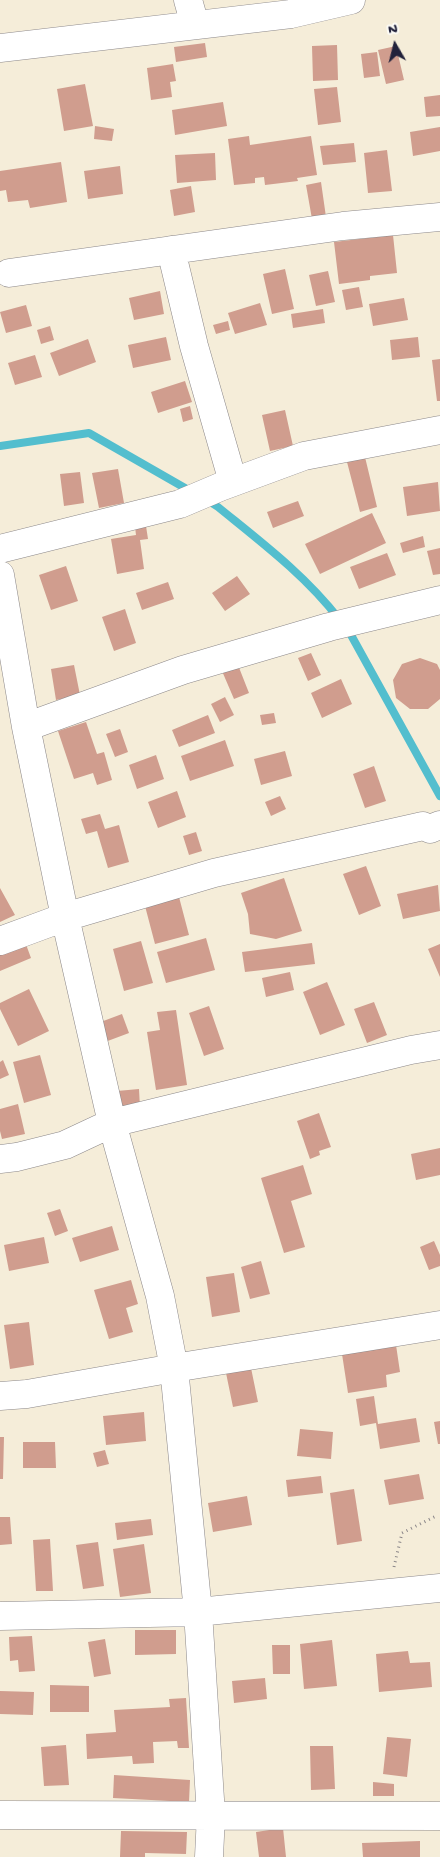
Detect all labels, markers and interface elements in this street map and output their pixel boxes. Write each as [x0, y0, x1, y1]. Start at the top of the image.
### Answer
north arrow [370, 20, 420, 70]
text: N [387, 21, 399, 39]

